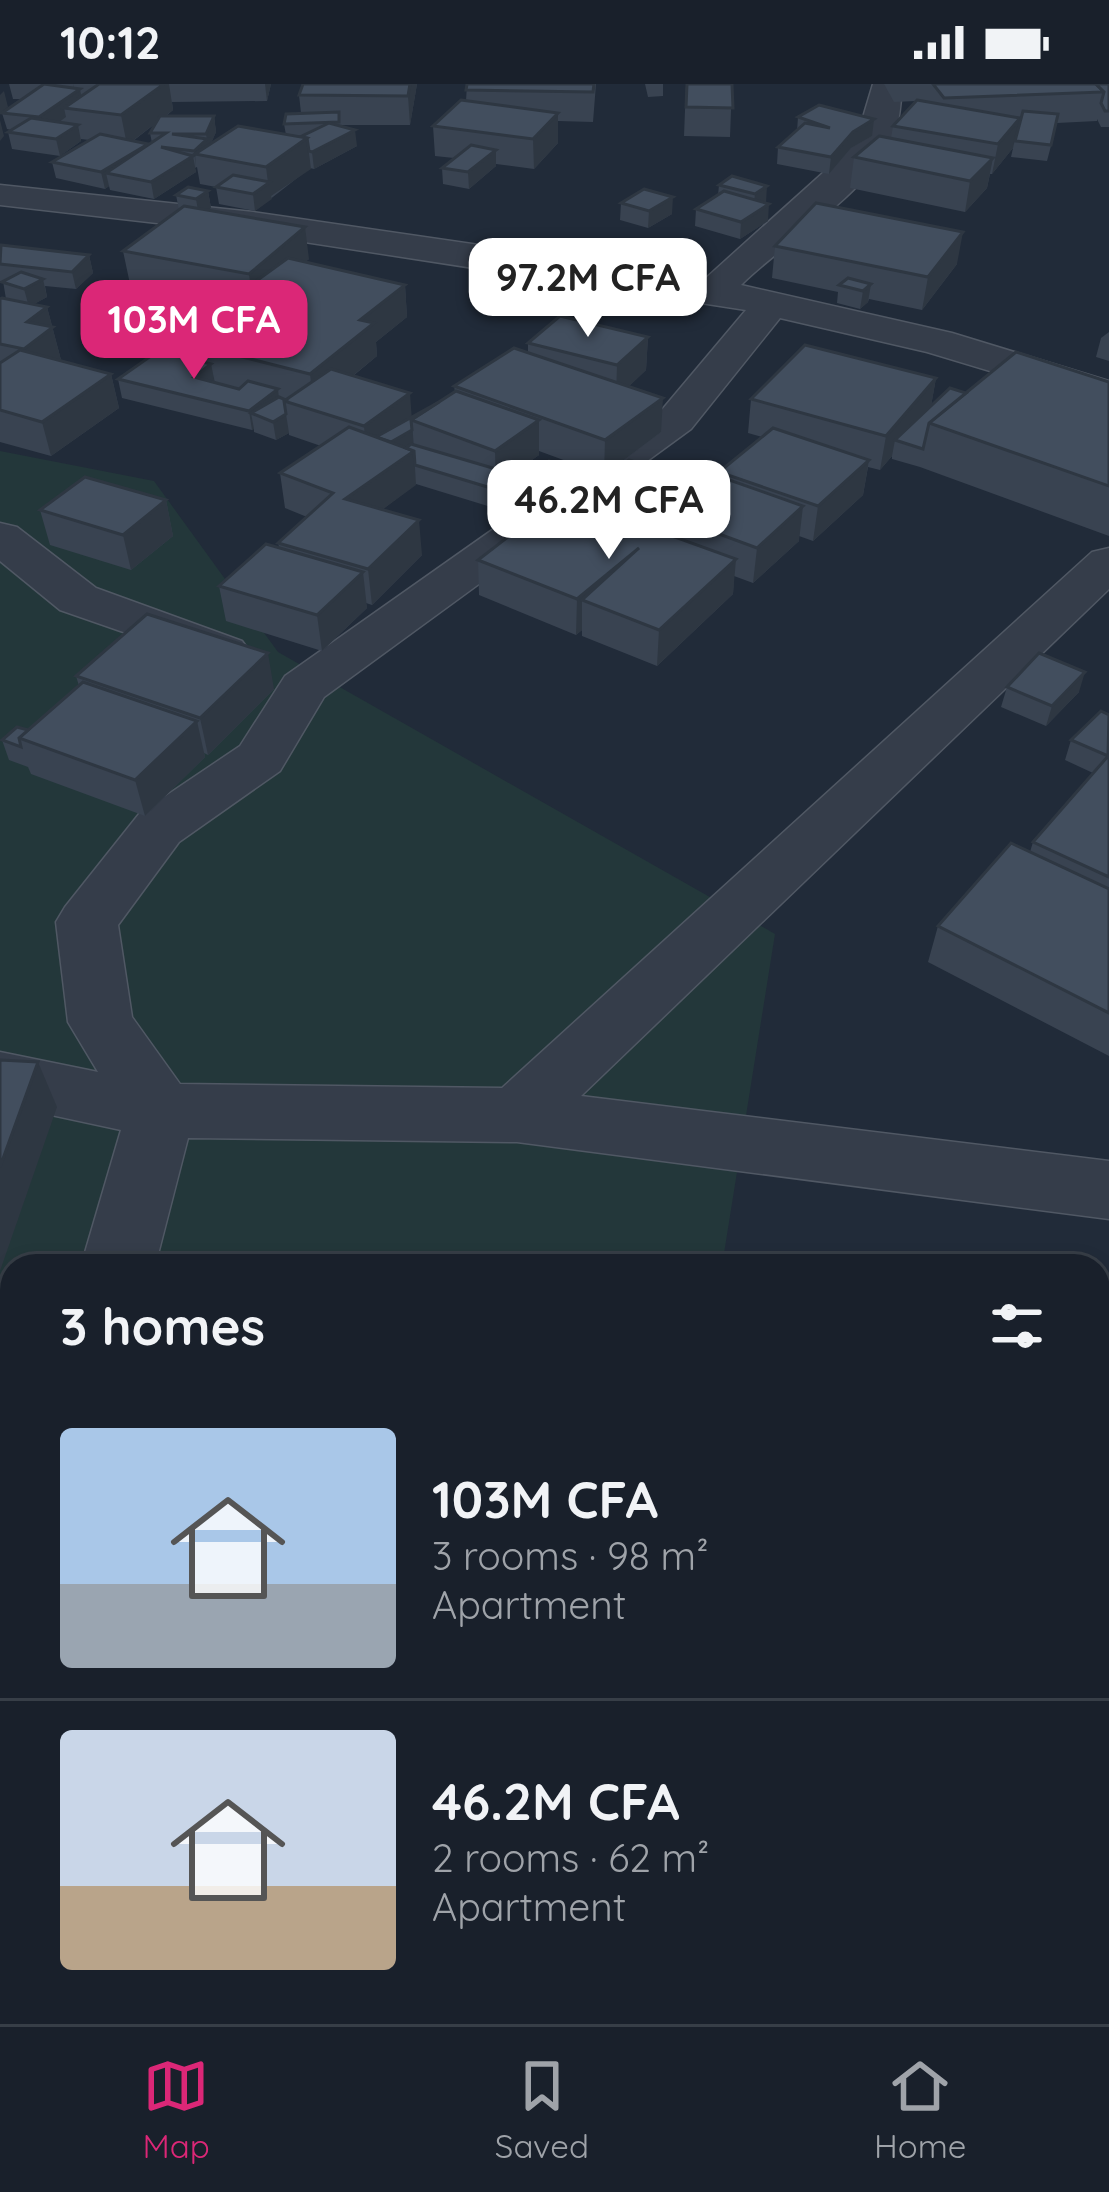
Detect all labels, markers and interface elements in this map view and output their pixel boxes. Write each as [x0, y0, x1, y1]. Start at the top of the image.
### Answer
text: 10:12 [60, 14, 161, 70]
pin: 97.2M CFA [451, 238, 725, 340]
text: 97.2M CFA [496, 252, 680, 301]
pin: 103M CFA [70, 280, 318, 382]
text: 103M CFA [108, 294, 280, 343]
pin: 46.2M CFA [472, 460, 746, 562]
text: 46.2M CFA [514, 474, 704, 523]
icon: filters [984, 1293, 1050, 1359]
text: 3 homes [60, 1294, 265, 1358]
text: 103M CFA [432, 1467, 658, 1531]
icon: home [156, 1476, 300, 1620]
text: 3 rooms · 98 m² [432, 1531, 709, 1580]
text: Apartment [432, 1580, 626, 1629]
text: 46.2M CFA [432, 1769, 680, 1833]
icon: home [156, 1778, 300, 1922]
text: 2 rooms · 62 m² [432, 1833, 709, 1882]
text: Apartment [432, 1882, 626, 1931]
tab: Map [143, 2053, 210, 2166]
tab: Saved [495, 2053, 589, 2166]
tab: Home [874, 2053, 966, 2166]

